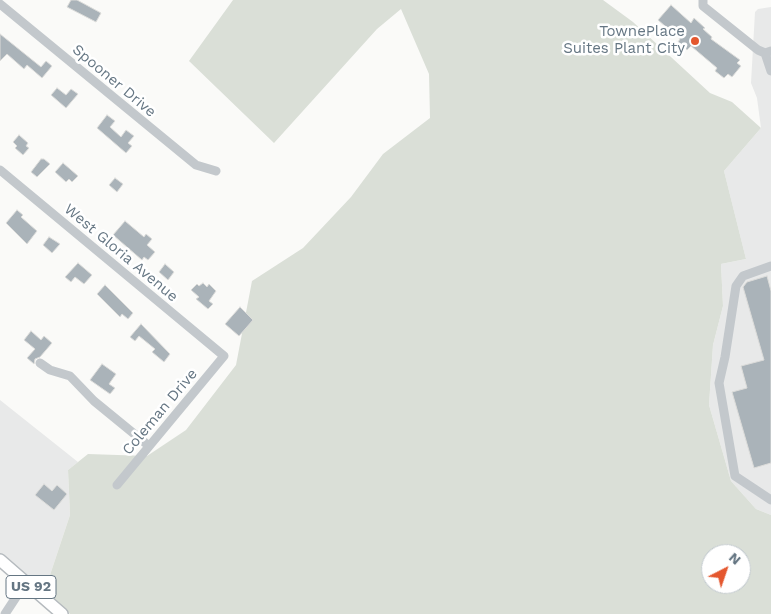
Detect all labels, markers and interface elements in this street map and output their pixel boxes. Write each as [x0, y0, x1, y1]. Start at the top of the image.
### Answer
place label: TownePlace Suites Plant City [563, 23, 685, 58]
marker: TownePlace Suites Plant City [689, 35, 701, 47]
street label: Spooner Drive [69, 41, 159, 121]
street label: West Gloria Avenue [60, 200, 182, 306]
street label: Coleman Drive [119, 365, 201, 459]
north arrow [701, 544, 751, 594]
text: N [726, 549, 744, 568]
road number: US 92 [6, 576, 56, 598]

